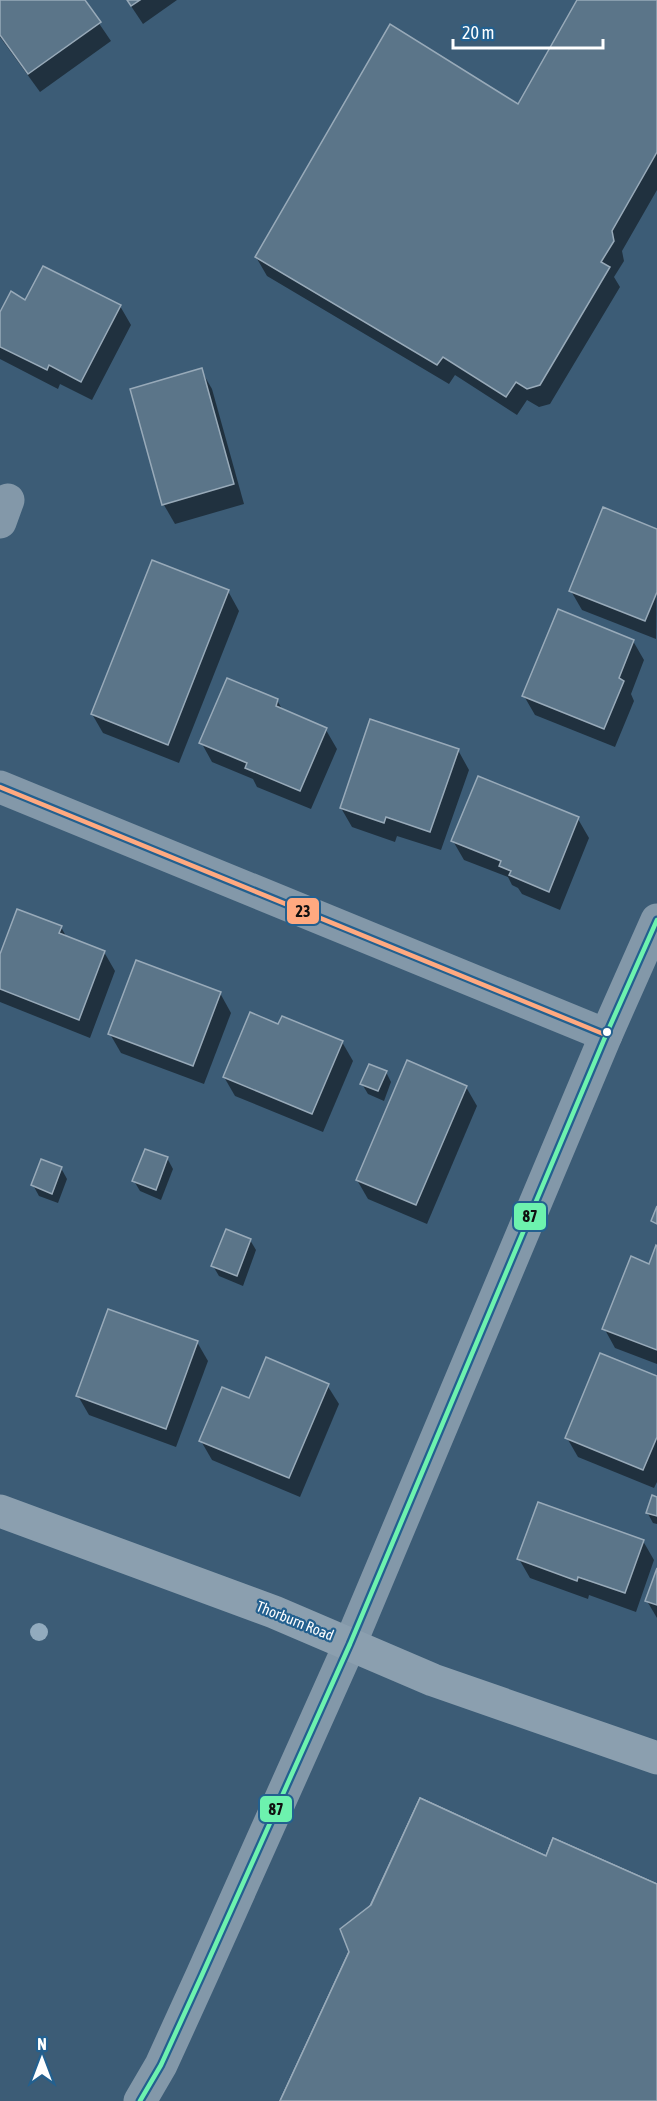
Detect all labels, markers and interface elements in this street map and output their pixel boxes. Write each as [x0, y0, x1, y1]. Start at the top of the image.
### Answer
scale bar [453, 12, 603, 50]
text: 20 m [462, 22, 494, 43]
line badge: 23 [286, 897, 320, 925]
text: 23 [295, 902, 311, 920]
unlabelled marker [601, 1026, 613, 1038]
line badge: 87 [513, 1202, 547, 1231]
text: 87 [522, 1207, 538, 1225]
street label: Thorburn Road [254, 1597, 336, 1644]
line badge: 87 [259, 1795, 293, 1823]
text: 87 [268, 1800, 284, 1818]
north arrow [12, 2029, 72, 2089]
text: N [37, 2035, 47, 2053]

